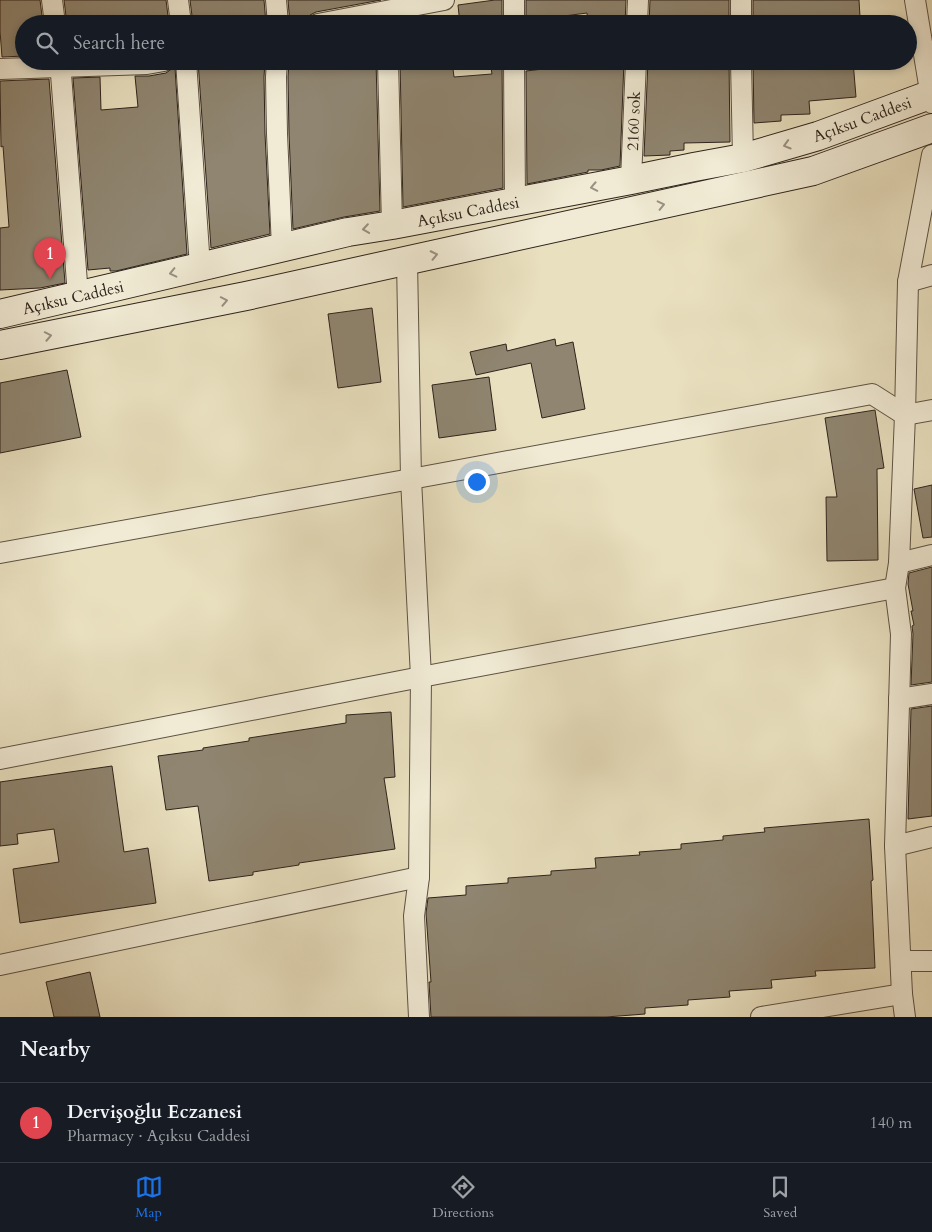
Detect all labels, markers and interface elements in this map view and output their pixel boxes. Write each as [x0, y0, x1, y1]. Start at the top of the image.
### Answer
search box [15, 15, 917, 70]
icon: search [33, 29, 61, 57]
text: Search here [73, 30, 165, 56]
street label: 2160 sok [622, 90, 646, 151]
street label: Açıksu Caddesi [810, 92, 915, 148]
one-way arrow [783, 139, 791, 150]
one-way arrow [590, 181, 599, 192]
street label: Açıksu Caddesi [415, 191, 522, 233]
one-way arrow [657, 200, 666, 211]
one-way arrow [361, 224, 370, 234]
pin: 1 [34, 238, 66, 279]
one-way arrow [430, 250, 439, 261]
one-way arrow [169, 267, 178, 278]
street label: Açıksu Caddesi [20, 276, 127, 320]
one-way arrow [220, 296, 229, 306]
one-way arrow [43, 331, 52, 341]
your location [464, 469, 490, 495]
text: Nearby [20, 1035, 91, 1064]
text: Dervişoğlu Eczanesi [67, 1099, 242, 1125]
text: 1 [32, 1112, 40, 1134]
text: 140 m [870, 1112, 912, 1134]
text: Pharmacy · Açıksu Caddesi [67, 1125, 250, 1147]
tab: Map [135, 1173, 163, 1222]
tab: Directions [432, 1173, 494, 1222]
tab: Saved [763, 1173, 797, 1222]

